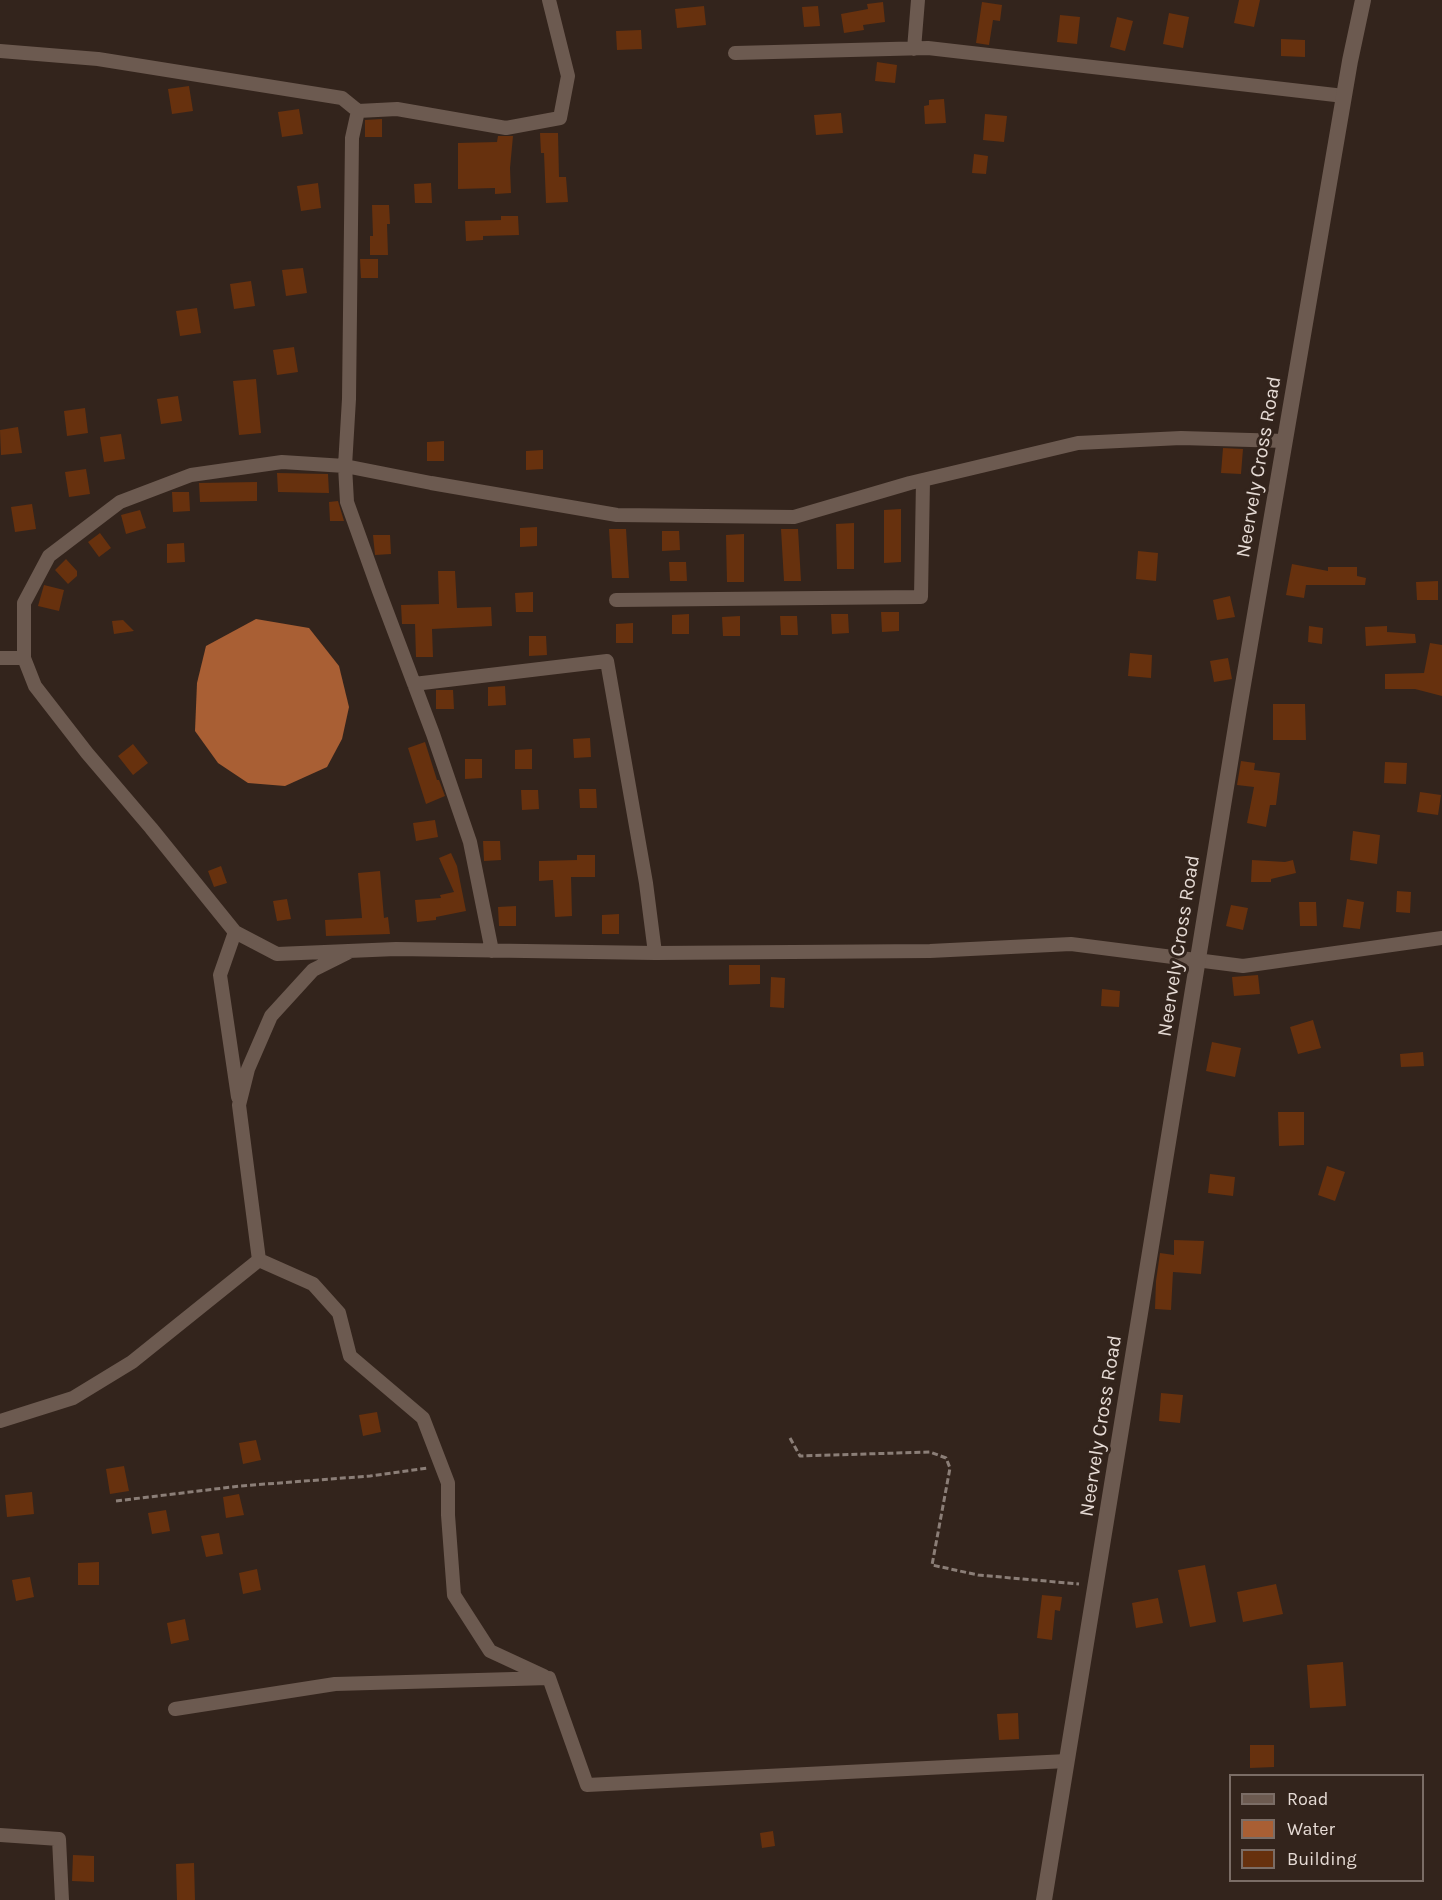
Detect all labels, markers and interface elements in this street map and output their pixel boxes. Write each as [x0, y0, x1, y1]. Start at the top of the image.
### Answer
street label: Neervely Cross Road [1231, 374, 1287, 560]
street label: Neervely Cross Road [1153, 853, 1205, 1039]
street label: Neervely Cross Road [1075, 1333, 1127, 1519]
legend [1229, 1774, 1424, 1882]
text: Road [1287, 1788, 1328, 1810]
text: Water [1287, 1818, 1335, 1840]
text: Building [1287, 1848, 1357, 1870]

